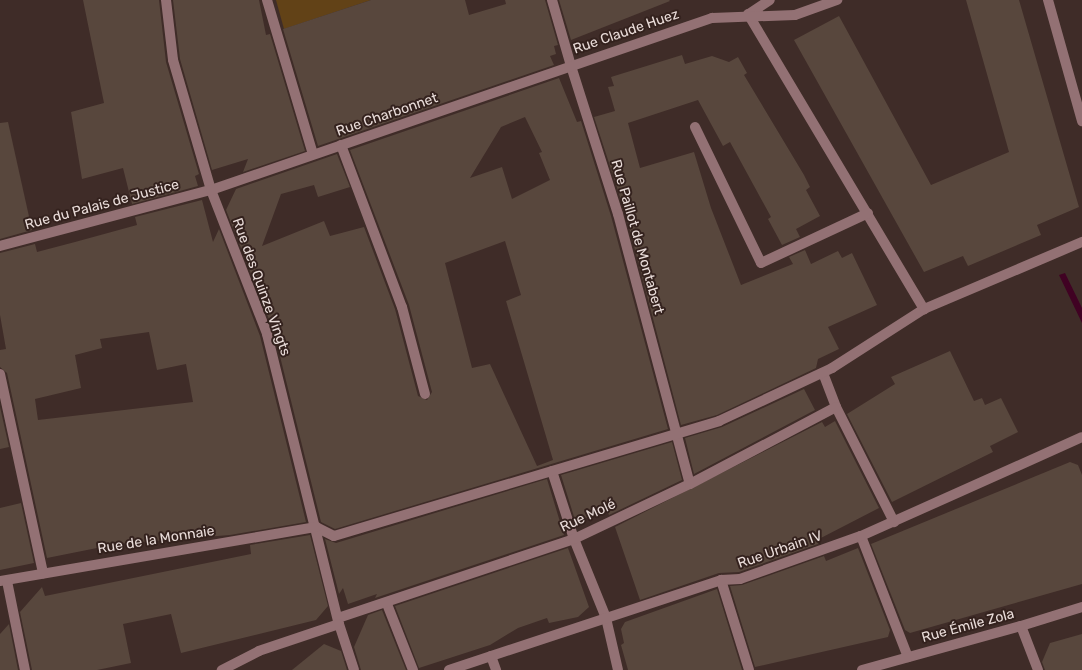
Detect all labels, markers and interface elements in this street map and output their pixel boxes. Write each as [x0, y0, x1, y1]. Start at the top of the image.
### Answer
street label: Rue Claude Huez [571, 6, 681, 58]
street label: Rue Charbonnet [334, 90, 440, 140]
street label: Rue Paillot de Montabert [607, 158, 667, 316]
street label: Rue du Palais de Justice [23, 176, 181, 234]
street label: Rue des Quinze Vingts [228, 216, 294, 358]
street label: Rue Molé [558, 496, 618, 536]
street label: Rue de la Monnaie [96, 522, 216, 558]
street label: Rue Urbain IV [735, 528, 825, 572]
street label: Rue Émile Zola [920, 606, 1016, 646]

